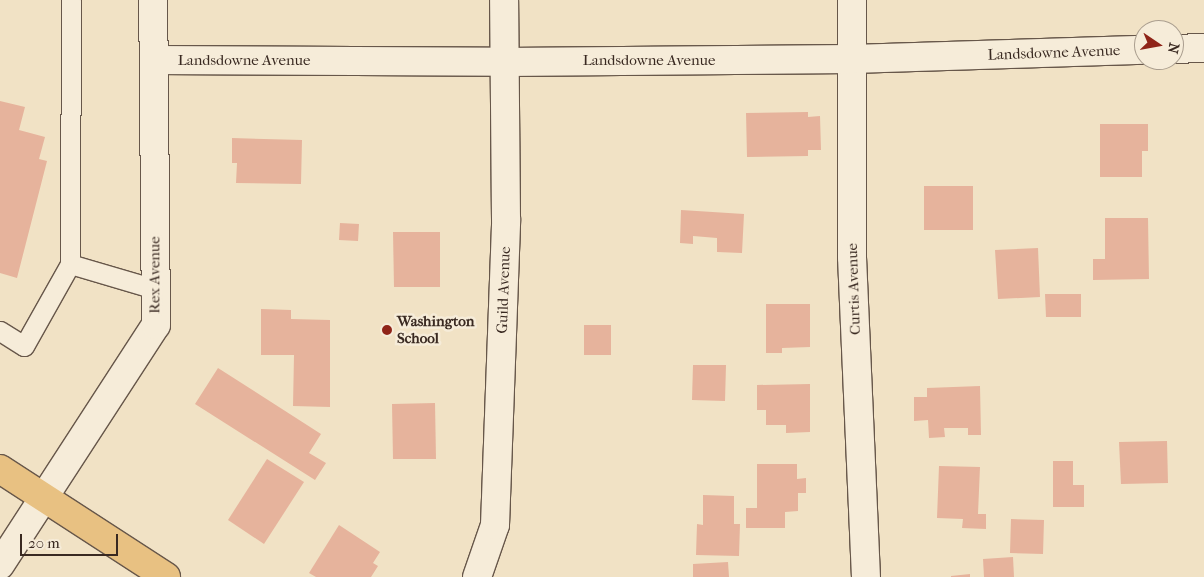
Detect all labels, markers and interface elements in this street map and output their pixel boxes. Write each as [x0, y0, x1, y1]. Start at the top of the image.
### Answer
north arrow [1134, 20, 1184, 70]
text: N [1164, 41, 1183, 55]
street label: Landsdowne Avenue [987, 42, 1121, 64]
street label: Landsdowne Avenue [178, 52, 310, 70]
street label: Landsdowne Avenue [583, 52, 715, 70]
street label: Rex Avenue [146, 236, 164, 314]
street label: Curtis Avenue [843, 243, 865, 335]
street label: Guild Avenue [493, 246, 515, 334]
place label: Washington School [397, 312, 474, 347]
marker: Washington School [381, 324, 393, 336]
scale bar [22, 524, 120, 556]
text: 20 m [28, 534, 60, 552]

